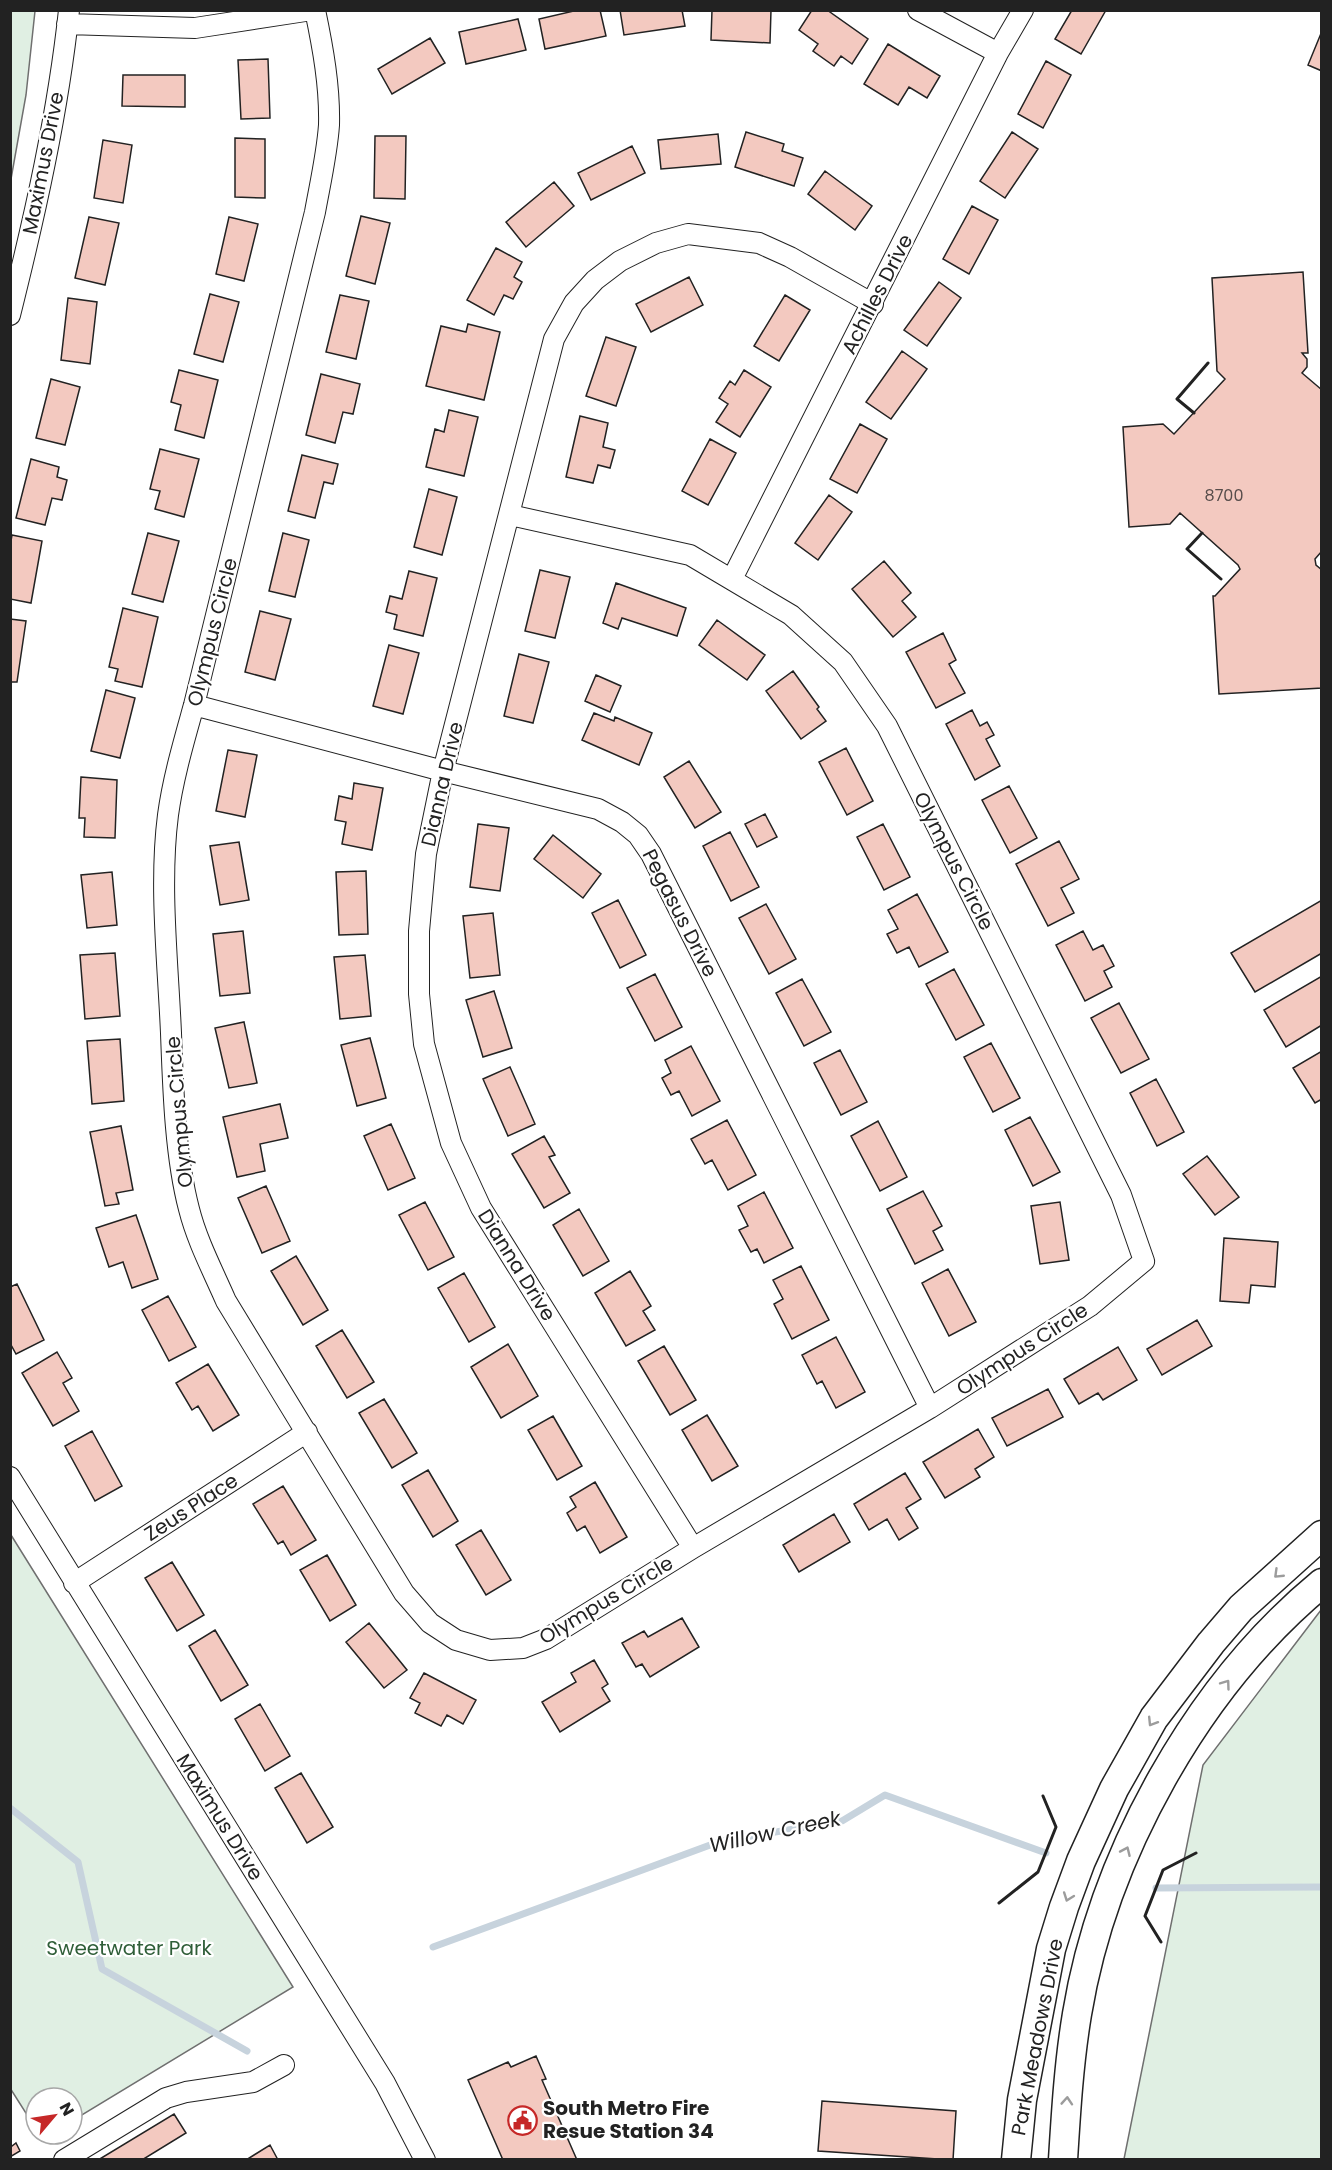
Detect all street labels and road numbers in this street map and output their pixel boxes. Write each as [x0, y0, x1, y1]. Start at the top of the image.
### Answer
street label: Maximus Drive [15, 89, 71, 237]
street label: Achilles Drive [835, 229, 919, 359]
street label: Olympus Circle [180, 555, 244, 709]
street label: Dianna Drive [414, 719, 470, 849]
street label: Olympus Circle [907, 787, 1001, 935]
street label: Pegasus Drive [636, 844, 724, 982]
street label: Olympus Circle [158, 1035, 200, 1189]
street label: Dianna Drive [471, 1204, 563, 1326]
street label: Olympus Circle [951, 1296, 1093, 1402]
street label: Zeus Place [139, 1466, 243, 1548]
street label: Olympus Circle [534, 1549, 678, 1651]
street label: Maximus Drive [170, 1748, 270, 1886]
street label: Park Meadows Drive [1004, 1936, 1070, 2138]

